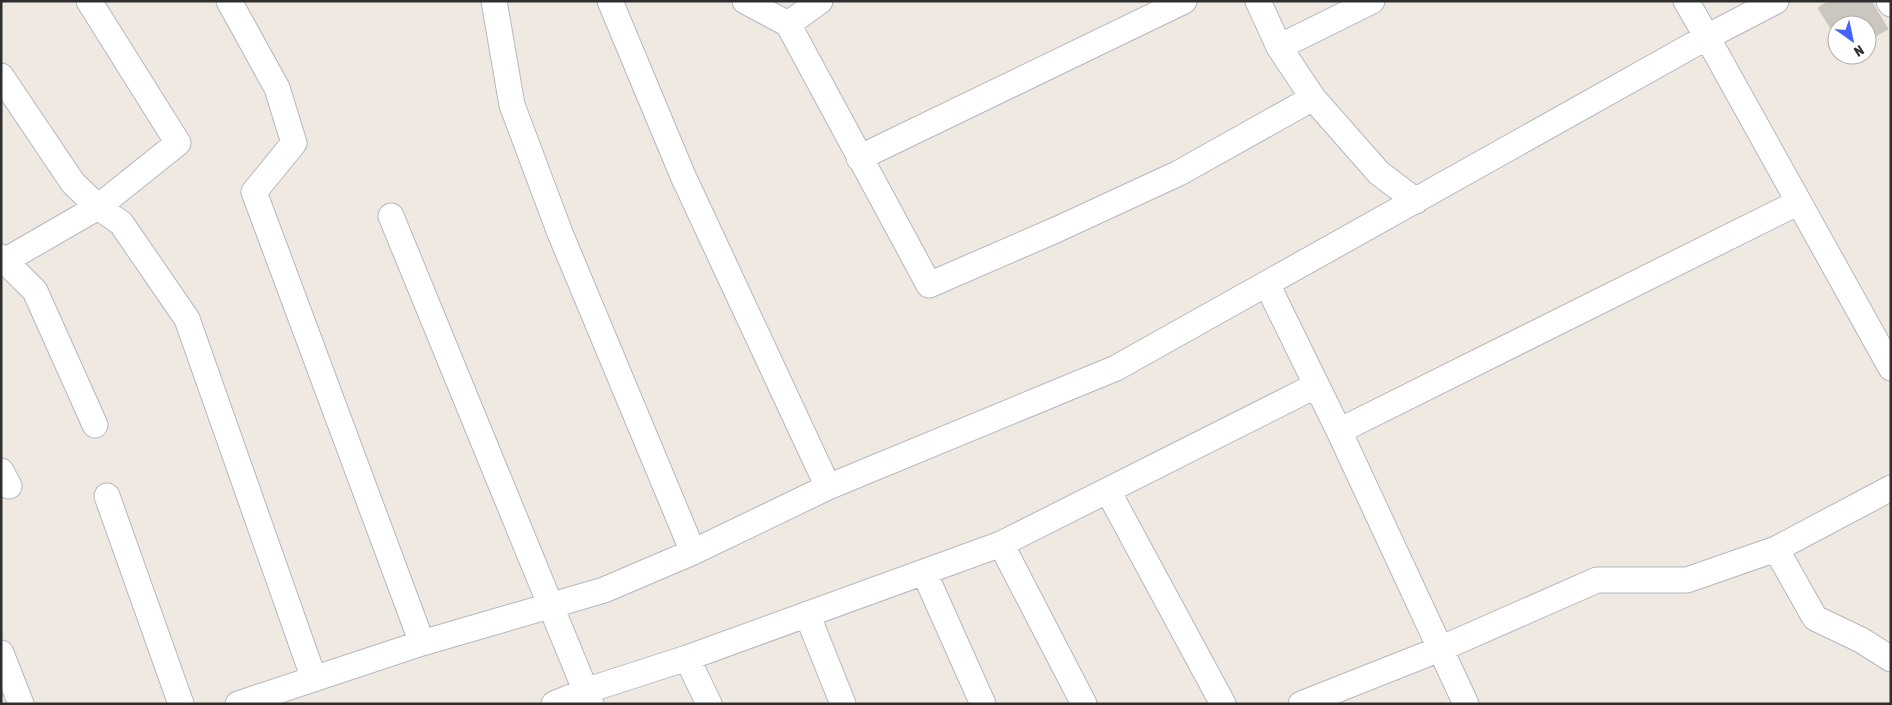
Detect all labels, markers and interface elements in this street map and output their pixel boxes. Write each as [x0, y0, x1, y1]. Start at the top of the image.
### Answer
north arrow [1827, 15, 1877, 65]
text: N [1851, 42, 1867, 60]

